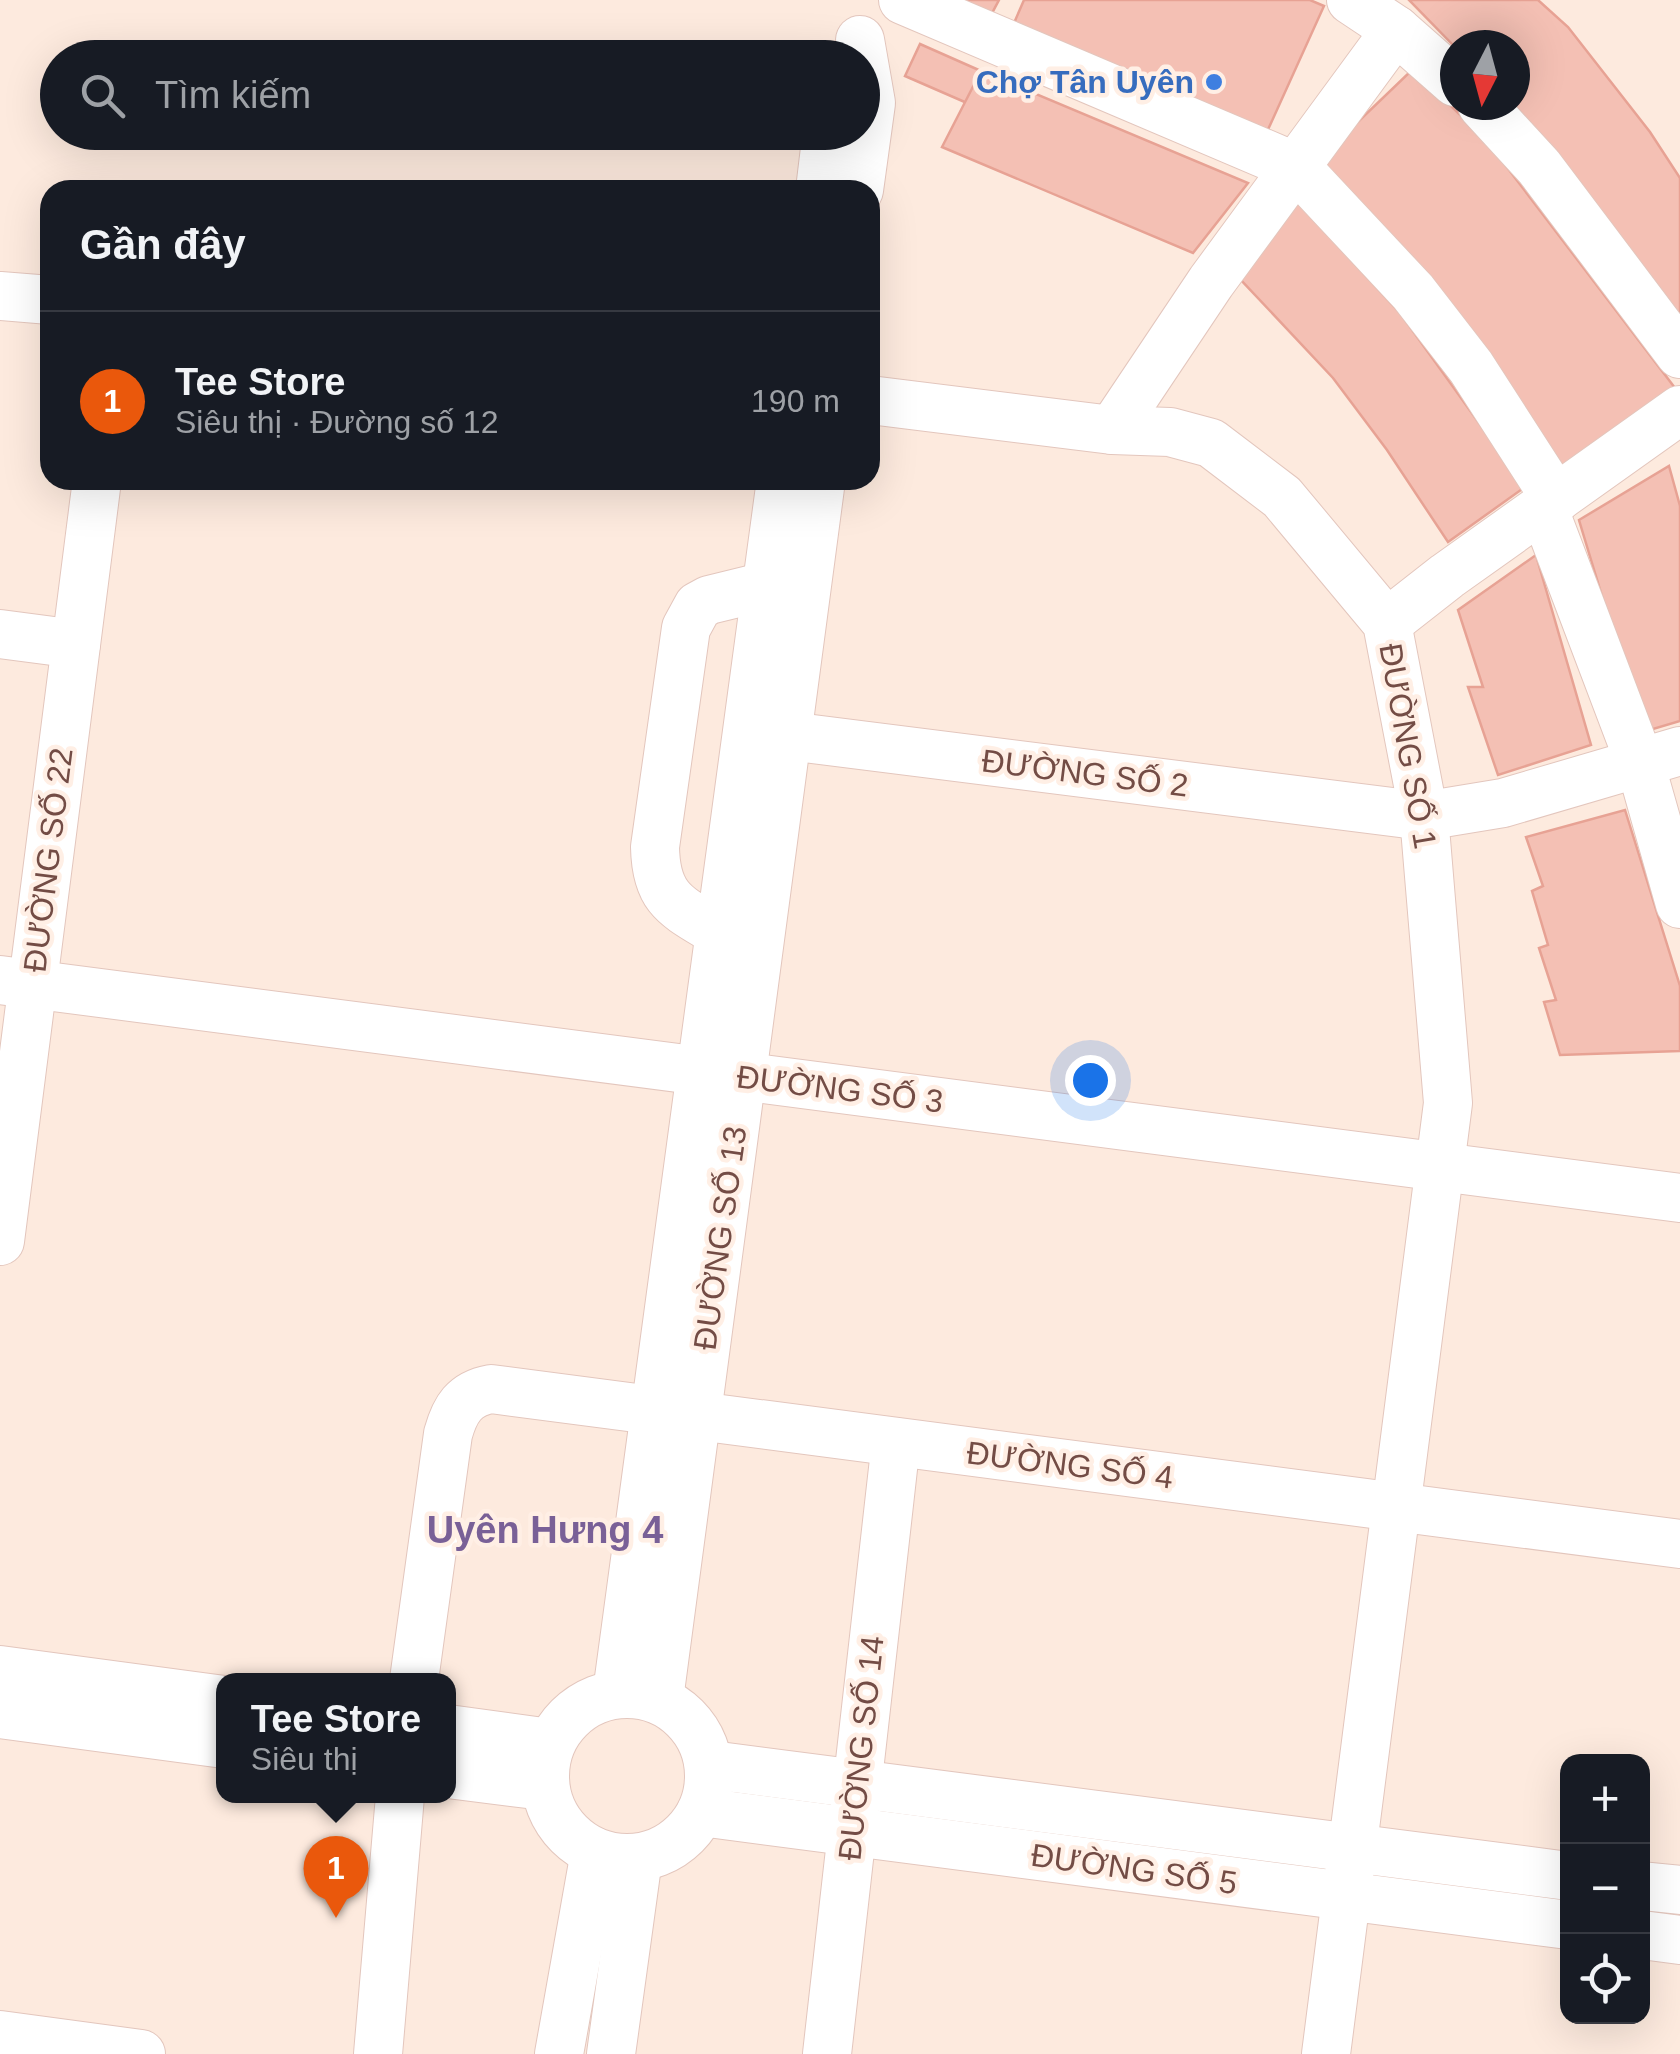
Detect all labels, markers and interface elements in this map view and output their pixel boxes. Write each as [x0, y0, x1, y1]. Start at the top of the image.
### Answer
north arrow [1440, 30, 1530, 120]
search box [40, 40, 880, 150]
place label: Chợ Tân Uyên [976, 64, 1194, 100]
icon: search [75, 68, 130, 123]
marker: Chợ Tân Uyên [1203, 71, 1225, 93]
text: Tìm kiếm [155, 74, 311, 116]
text: Gần đây [80, 221, 246, 268]
text: Tee Store [175, 361, 345, 403]
text: 1 [104, 383, 121, 419]
text: 190 m [751, 383, 840, 419]
text: Siêu thị · Đường số 12 [175, 404, 498, 440]
street label: ĐƯỜNG SỐ 1 [1372, 641, 1444, 851]
street label: ĐƯỜNG SỐ 2 [980, 742, 1190, 804]
street label: ĐƯỜNG SỐ 22 [16, 746, 80, 974]
your location [1065, 1055, 1116, 1106]
street label: ĐƯỜNG SỐ 3 [735, 1058, 945, 1120]
street label: ĐƯỜNG SỐ 13 [686, 1124, 754, 1352]
street label: ĐƯỜNG SỐ 4 [965, 1434, 1175, 1496]
district label: Uyên Hưng 4 [427, 1509, 663, 1551]
street label: ĐƯỜNG SỐ 14 [831, 1634, 891, 1862]
popup [216, 1673, 456, 1803]
text: Tee Store [251, 1698, 421, 1740]
text: Siêu thị [251, 1741, 358, 1777]
map controls [1560, 1754, 1650, 2024]
button: + [1560, 1754, 1650, 1844]
pin: 1 [304, 1836, 368, 1918]
street label: ĐƯỜNG SỐ 5 [1029, 1837, 1239, 1901]
button: − [1560, 1844, 1650, 1934]
button: locate [1560, 1934, 1650, 2024]

